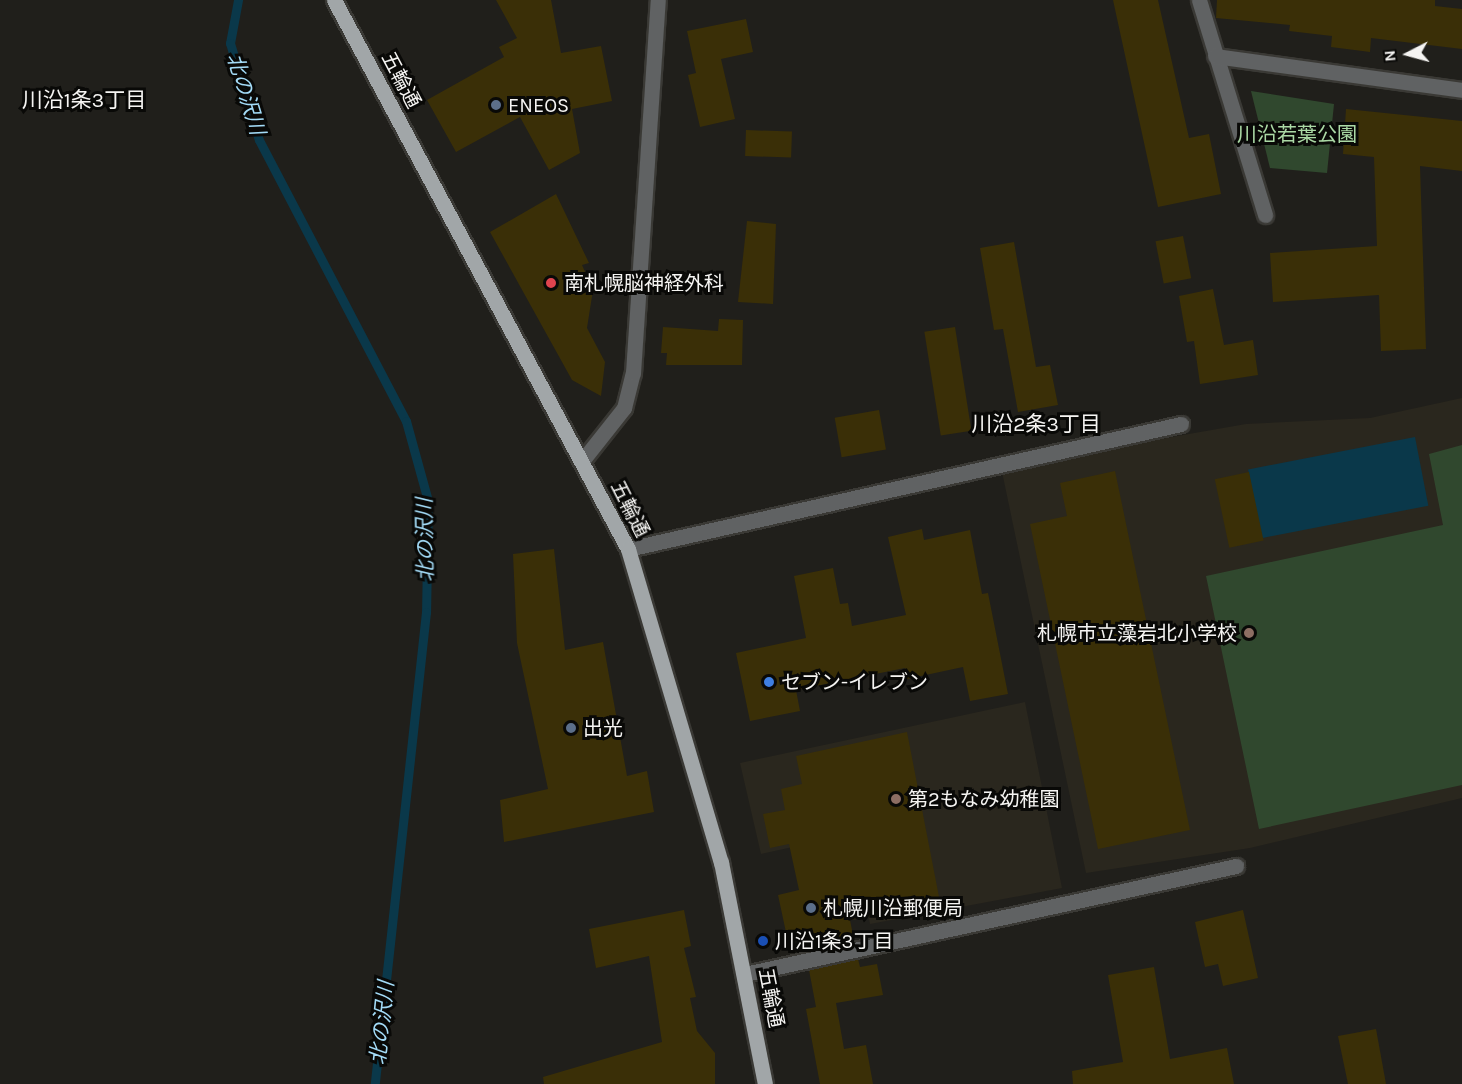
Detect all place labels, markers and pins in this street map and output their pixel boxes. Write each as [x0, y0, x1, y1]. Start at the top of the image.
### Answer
place label: ENEOS [508, 93, 569, 117]
marker: ENEOS [489, 98, 503, 112]
place label: 南札幌脳神経外科 [564, 271, 724, 295]
marker: 南札幌脳神経外科 [542, 274, 560, 292]
place label: 札幌市立藻岩北小学校 [1037, 621, 1237, 645]
marker: 札幌市立藻岩北小学校 [1242, 626, 1256, 640]
place label: セブン-イレブン [781, 670, 928, 694]
marker: セブン-イレブン [762, 675, 776, 689]
place label: 出光 [583, 716, 623, 740]
marker: 出光 [564, 721, 578, 735]
place label: 第2もなみ幼稚園 [908, 787, 1060, 811]
marker: 第2もなみ幼稚園 [889, 792, 903, 806]
place label: 札幌川沿郵便局 [823, 896, 963, 920]
marker: 札幌川沿郵便局 [804, 901, 818, 915]
place label: 川沿1条3丁目 [775, 929, 893, 953]
marker: 川沿1条3丁目 [756, 934, 770, 948]

